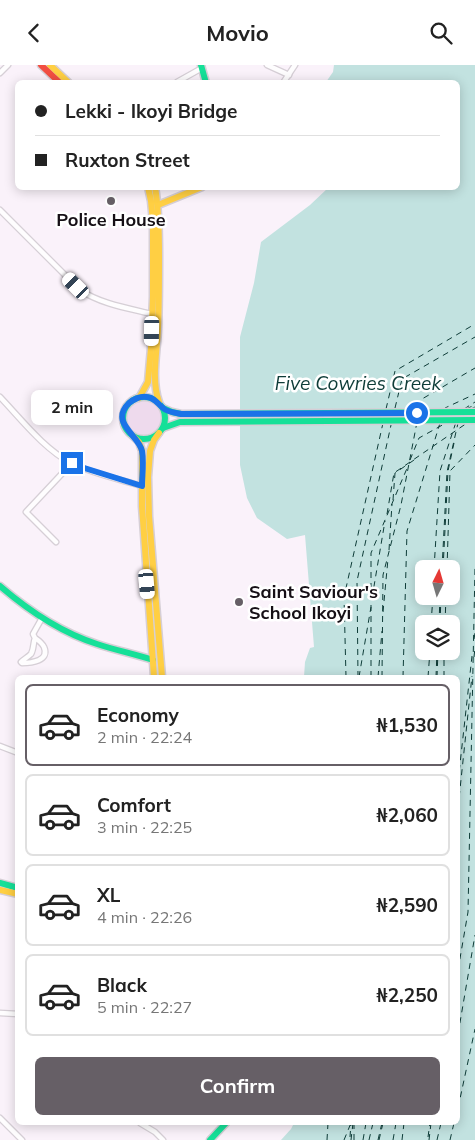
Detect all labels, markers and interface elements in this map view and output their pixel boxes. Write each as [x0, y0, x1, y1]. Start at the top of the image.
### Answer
icon: back [20, 19, 48, 47]
text: Movio [206, 19, 269, 47]
icon: search [427, 19, 455, 47]
text: Lekki - Ikoyi Bridge [65, 99, 237, 123]
text: Ruxton Street [65, 148, 190, 172]
marker: Police House [105, 195, 117, 207]
place label: Police House [56, 208, 166, 231]
car [60, 270, 91, 302]
car [144, 316, 159, 346]
water label: Five Cowries Creek [275, 371, 442, 395]
callout: 2 min [31, 391, 113, 425]
text: 2 min [51, 397, 93, 417]
route start [406, 402, 428, 424]
route end [61, 452, 83, 474]
north arrow [415, 560, 460, 605]
map controls [415, 560, 460, 660]
car [138, 568, 155, 600]
place label: Saint Saviour's School Ikoyi [249, 580, 378, 624]
marker: Saint Saviour's School Ikoyi [233, 596, 245, 608]
button: layers [415, 615, 460, 660]
icon: car [37, 703, 82, 748]
text: Economy [97, 703, 179, 727]
text: ₦1,530 [376, 713, 438, 737]
text: 2 min · 22:24 [97, 727, 192, 747]
icon: car [37, 793, 82, 838]
text: Comfort [97, 793, 171, 817]
text: ₦2,060 [376, 803, 438, 827]
text: 3 min · 22:25 [97, 817, 192, 837]
icon: car [37, 883, 82, 928]
text: XL [97, 883, 120, 907]
text: ₦2,590 [376, 893, 438, 917]
text: 4 min · 22:26 [97, 907, 192, 927]
icon: car [37, 973, 82, 1018]
text: Black [97, 973, 147, 997]
text: ₦2,250 [376, 983, 438, 1007]
text: 5 min · 22:27 [97, 997, 192, 1017]
button: Confirm [35, 1057, 440, 1115]

